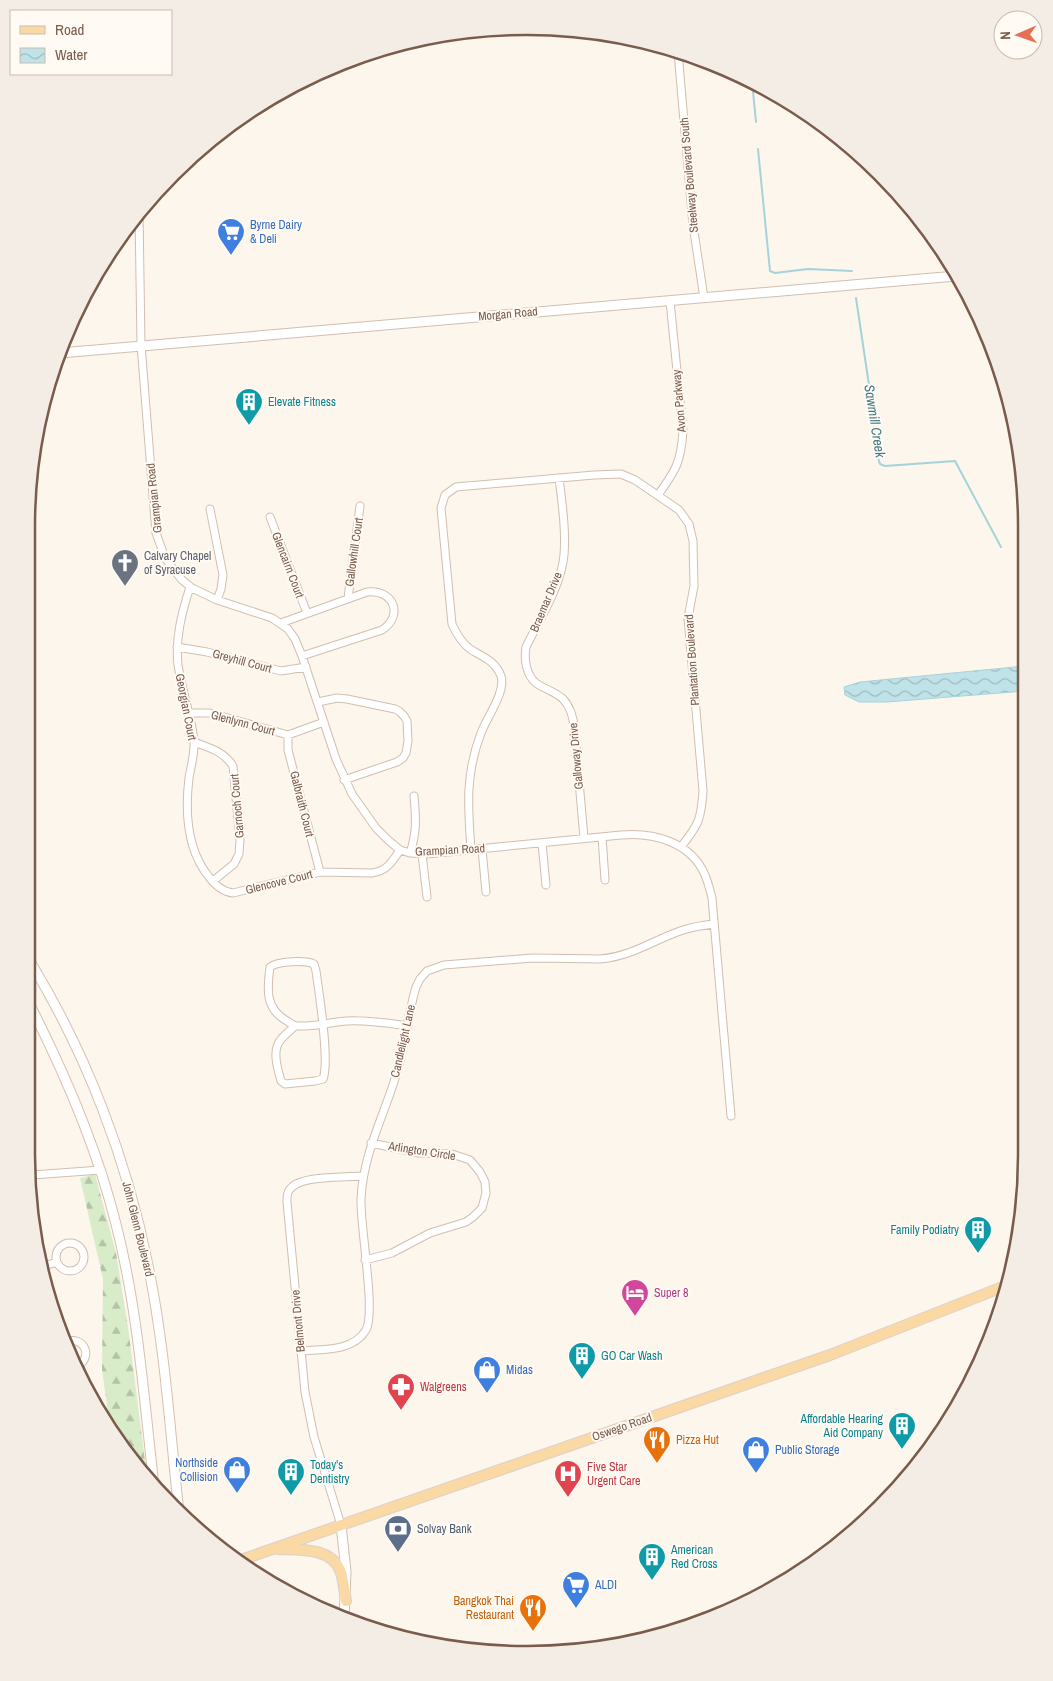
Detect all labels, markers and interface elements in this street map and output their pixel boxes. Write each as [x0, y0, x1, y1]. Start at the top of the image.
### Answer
legend [10, 10, 172, 75]
north arrow [993, 10, 1043, 60]
text: Road [55, 19, 84, 40]
text: N [996, 31, 1014, 40]
text: Water [55, 44, 87, 65]
street label: Steelway Boulevard South [676, 117, 702, 233]
supermarket icon: Byrne Dairy & Deli [216, 217, 246, 256]
place label: Byrne Dairy & Deli [250, 217, 302, 247]
street label: Morgan Road [478, 303, 538, 325]
street label: Avon Parkway [668, 369, 690, 434]
water label: Sawmill Creek [860, 383, 890, 460]
building icon: Elevate Fitness [234, 387, 264, 426]
place label: Elevate Fitness [268, 394, 336, 410]
street label: Grampian Road [142, 462, 166, 534]
street label: Gallowhill Court [341, 516, 367, 588]
street label: Glencairn Court [268, 530, 308, 601]
church icon: Calvary Chapel of Syracuse [110, 548, 140, 587]
place label: Calvary Chapel of Syracuse [144, 548, 211, 578]
street label: Braemar Drive [526, 569, 566, 635]
street label: Plantation Boulevard [681, 614, 703, 706]
street label: Greyhill Court [211, 645, 274, 677]
street label: Georgian Court [172, 672, 200, 742]
street label: Glenlynn Court [209, 707, 277, 739]
street label: Galloway Drive [565, 722, 587, 790]
street label: Galbraith Court [286, 769, 318, 839]
street label: Garnoch Court [226, 773, 248, 839]
street label: Grampian Road [415, 840, 485, 860]
street label: Glencove Court [244, 866, 314, 898]
street label: Candlelight Lane [387, 1003, 419, 1079]
street label: Arlington Circle [386, 1138, 457, 1164]
street label: John Glenn Boulevard [118, 1180, 158, 1278]
building icon: Family Podiatry [963, 1215, 993, 1254]
place label: Family Podiatry [891, 1222, 959, 1238]
hotel icon: Super 8 [620, 1278, 650, 1317]
place label: Super 8 [654, 1285, 688, 1301]
street label: Belmont Drive [287, 1289, 309, 1353]
building icon: GO Car Wash [567, 1341, 597, 1380]
place label: GO Car Wash [601, 1348, 662, 1364]
shop icon: Midas [472, 1355, 502, 1394]
place label: Midas [506, 1362, 533, 1378]
pharmacy icon: Walgreens [386, 1372, 416, 1411]
place label: Walgreens [420, 1379, 467, 1395]
street label: Oswego Road [590, 1409, 654, 1445]
place label: Affordable Hearing Aid Company [800, 1411, 884, 1441]
building icon: Affordable Hearing Aid Company [887, 1411, 917, 1450]
restaurant icon: Pizza Hut [642, 1425, 672, 1464]
place label: Pizza Hut [676, 1432, 719, 1448]
shop icon: Public Storage [741, 1435, 771, 1474]
place label: Public Storage [775, 1442, 840, 1458]
place label: Northside Collision [175, 1455, 218, 1485]
shop icon: Northside Collision [222, 1455, 252, 1494]
building icon: Today's Dentistry [276, 1457, 306, 1496]
place label: Today's Dentistry [310, 1457, 349, 1487]
hospital icon: Five Star Urgent Care [553, 1459, 583, 1498]
place label: Five Star Urgent Care [587, 1459, 641, 1489]
bank icon: Solvay Bank [383, 1514, 413, 1553]
place label: Solvay Bank [417, 1521, 472, 1537]
building icon: American Red Cross [637, 1542, 667, 1581]
place label: American Red Cross [670, 1542, 718, 1572]
supermarket icon: ALDI [561, 1570, 591, 1609]
place label: ALDI [594, 1577, 617, 1593]
place label: Bangkok Thai Restaurant [453, 1593, 514, 1623]
restaurant icon: Bangkok Thai Restaurant [518, 1593, 548, 1632]

